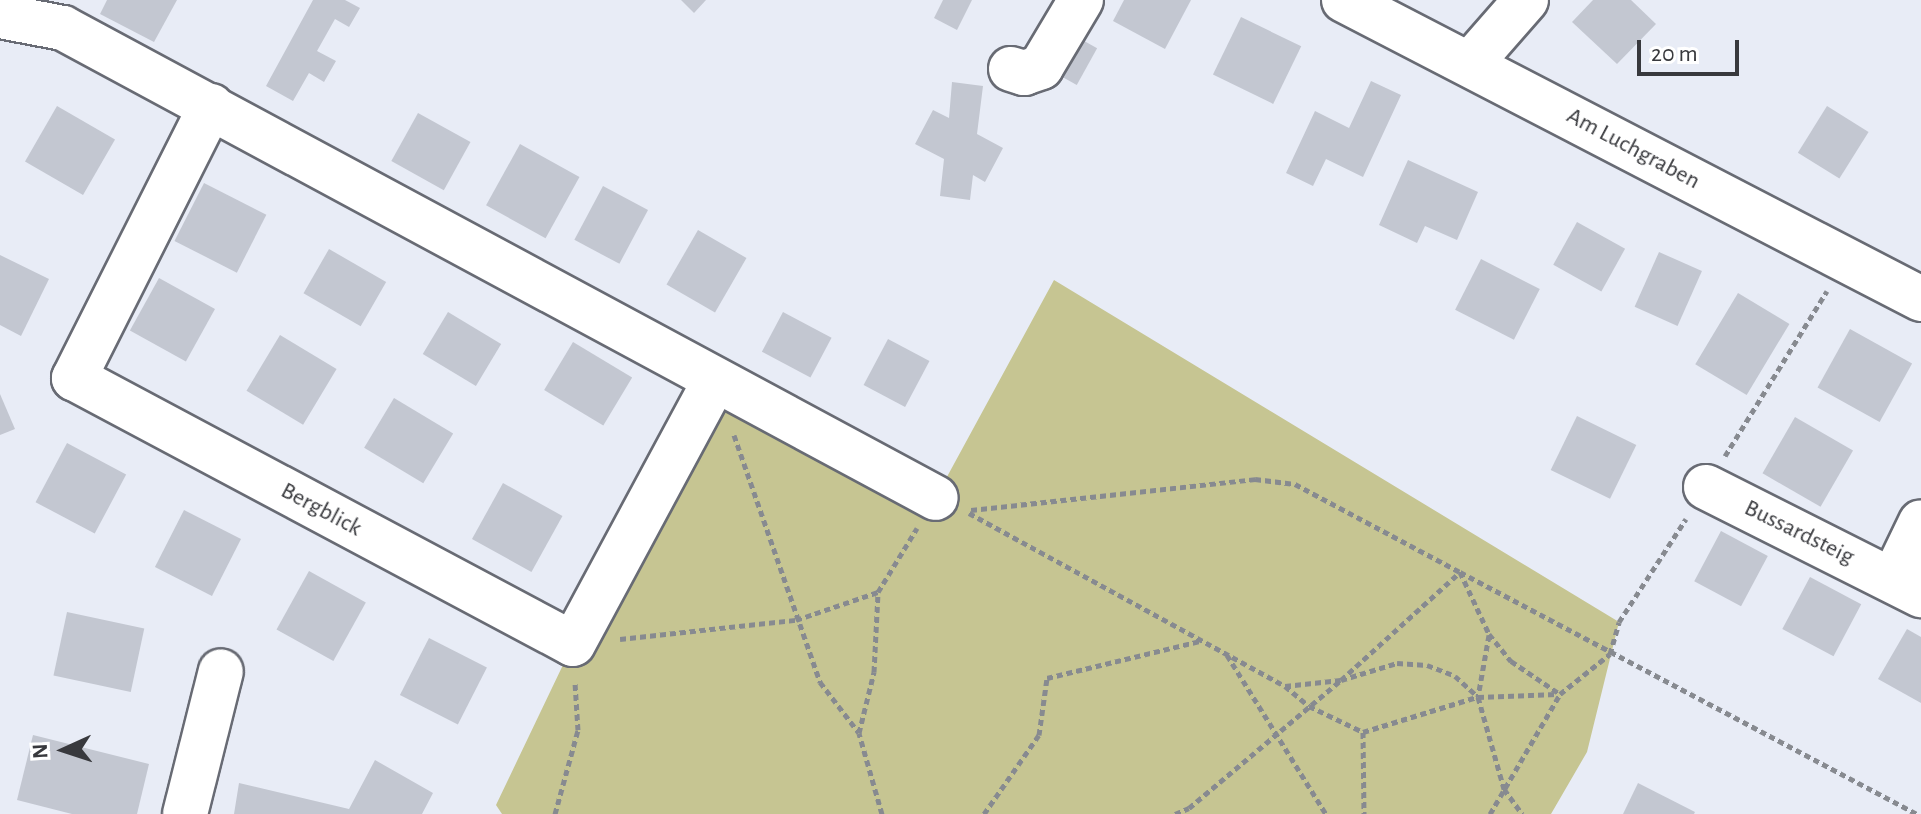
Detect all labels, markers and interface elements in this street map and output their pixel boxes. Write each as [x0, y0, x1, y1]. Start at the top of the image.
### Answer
scale bar [1641, 24, 1743, 74]
text: 20 m [1651, 42, 1698, 66]
street label: Am Luchgraben [1561, 102, 1705, 196]
street label: Bergblick [276, 477, 366, 543]
street label: Bussardsteig [1739, 494, 1859, 572]
north arrow [24, 710, 104, 790]
text: N [29, 743, 51, 759]

